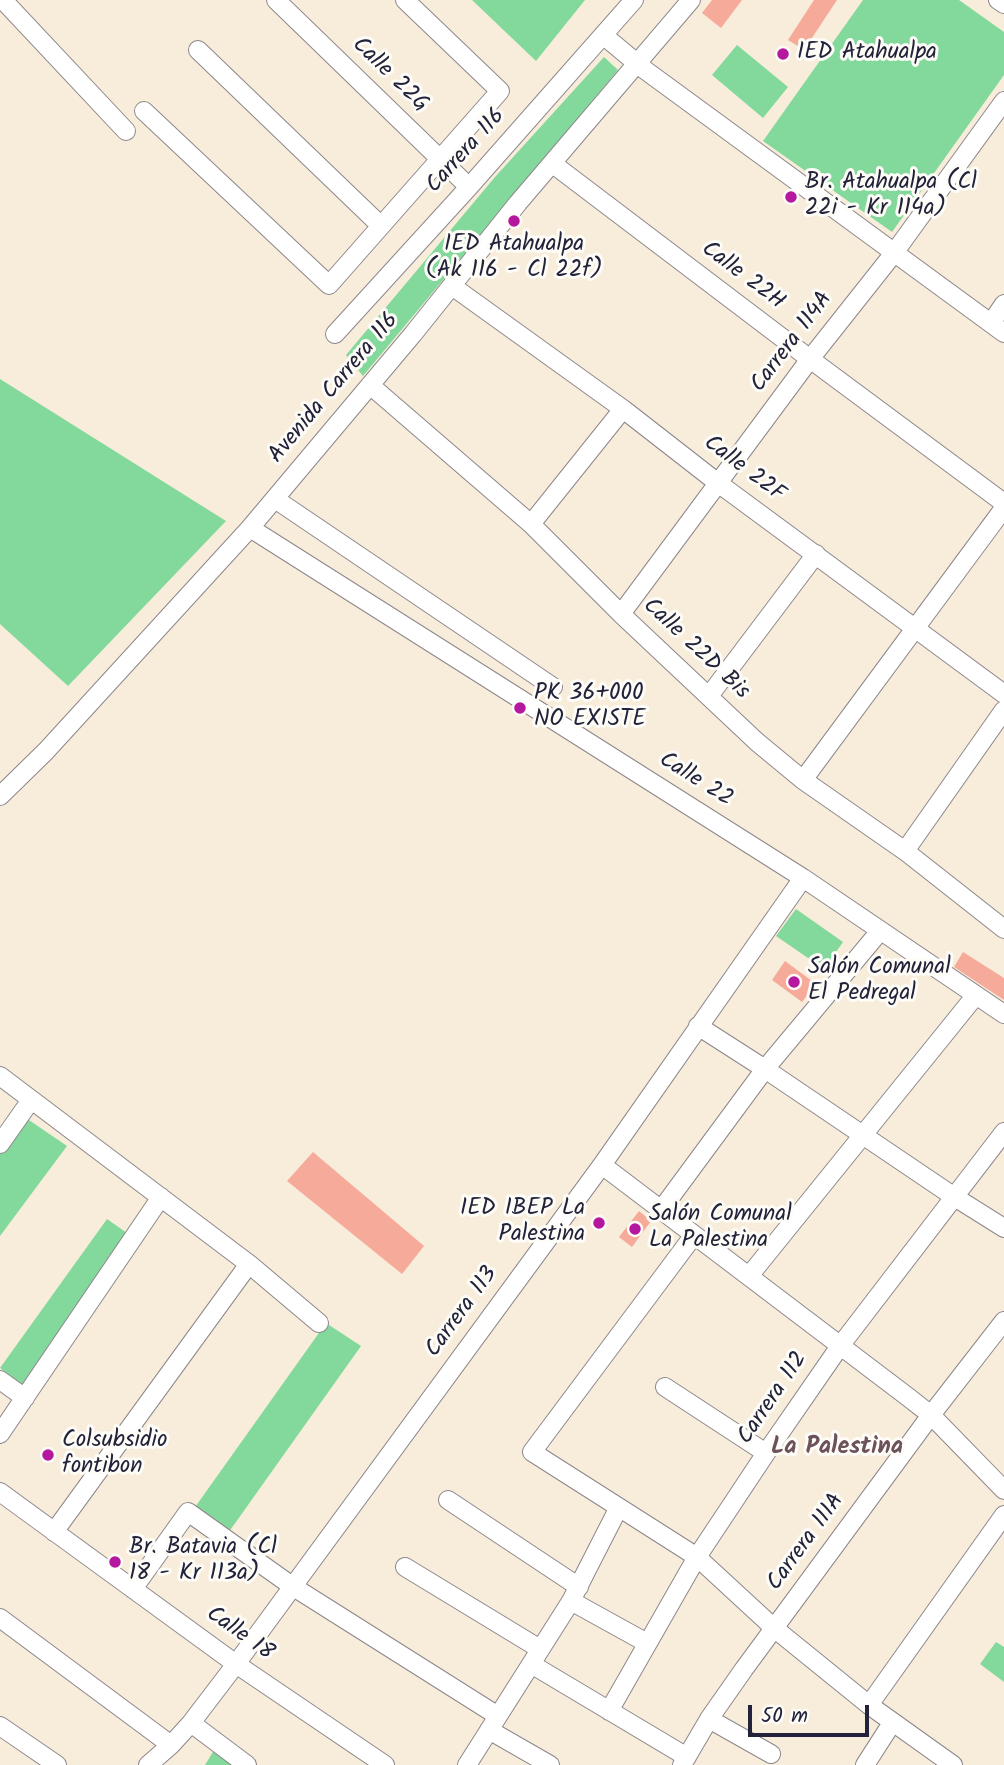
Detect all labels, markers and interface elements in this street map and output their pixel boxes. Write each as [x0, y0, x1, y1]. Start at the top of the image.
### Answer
street label: Calle 22G [345, 33, 433, 119]
place label: IED Atahualpa [797, 40, 937, 68]
marker: IED Atahualpa [775, 46, 791, 62]
street label: Carrera 116 [422, 104, 512, 200]
place label: Br. Atahualpa (Cl 22i - Kr 114a) [805, 170, 977, 224]
marker: Br. Atahualpa (Cl 22i - Kr 114a) [783, 189, 799, 205]
marker: IED Atahualpa (Ak 116 - Cl 22f) [506, 213, 522, 229]
place label: IED Atahualpa (Ak 116 - Cl 22f) [426, 232, 602, 286]
street label: Calle 22H [695, 237, 789, 317]
street label: Carrera 114A [746, 287, 840, 399]
street label: Avenida Carrera 116 [264, 308, 406, 470]
street label: Calle 22F [697, 431, 789, 509]
street label: Calle 22D Bis [636, 593, 754, 707]
place label: PK 36+000 NO EXISTE [534, 681, 646, 735]
marker: PK 36+000 NO EXISTE [512, 700, 528, 716]
street label: Calle 22 [653, 748, 737, 814]
place label: Salón Comunal El Pedregal [808, 955, 951, 1009]
marker: Salón Comunal El Pedregal [786, 974, 802, 990]
place label: IED IBEP La Palestina [460, 1196, 585, 1250]
place label: Salón Comunal La Palestina [649, 1202, 792, 1256]
marker: IED IBEP La Palestina [591, 1215, 607, 1231]
marker: Salón Comunal La Palestina [627, 1221, 643, 1237]
street label: Carrera 113 [421, 1262, 505, 1364]
street label: Carrera 112 [733, 1348, 815, 1450]
place label: Colsubsidio fontibon [62, 1428, 167, 1482]
district label: La Palestina [771, 1435, 903, 1463]
marker: Colsubsidio fontibon [40, 1447, 56, 1463]
street label: Carrera 111A [763, 1489, 851, 1597]
place label: Br. Batavia (Cl 18 - Kr 113a) [129, 1535, 277, 1589]
marker: Br. Batavia (Cl 18 - Kr 113a) [107, 1554, 123, 1570]
street label: Calle 18 [200, 1602, 278, 1668]
scale bar [752, 1692, 873, 1736]
text: 50 m [761, 1700, 808, 1733]

